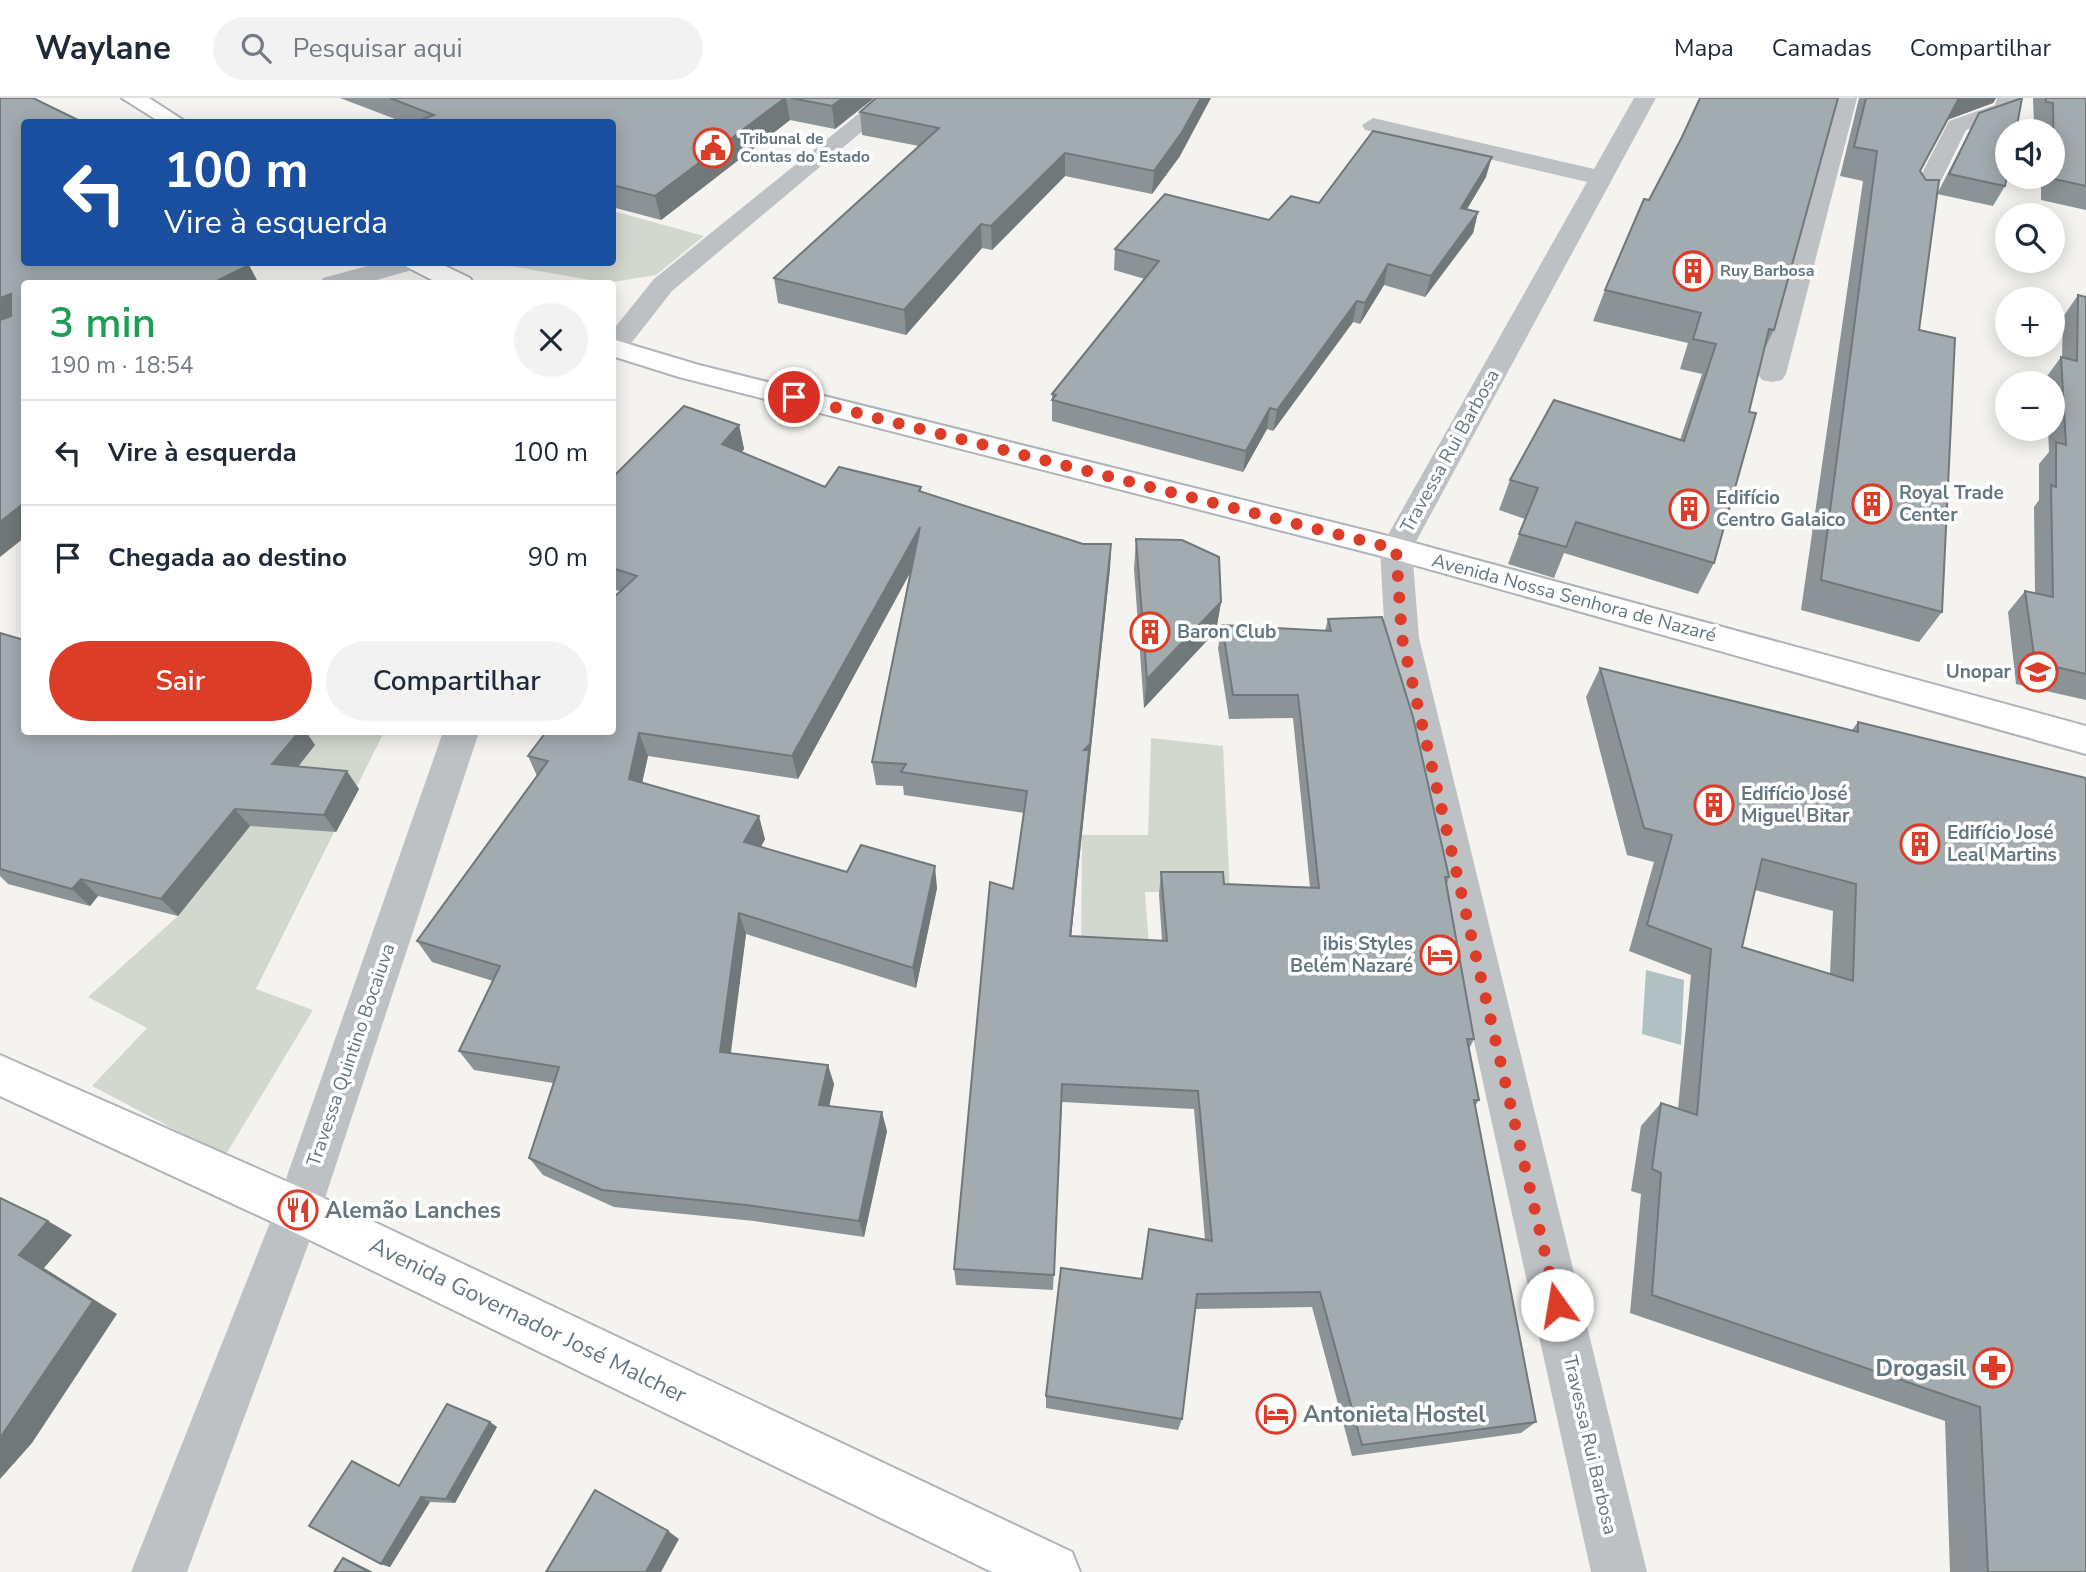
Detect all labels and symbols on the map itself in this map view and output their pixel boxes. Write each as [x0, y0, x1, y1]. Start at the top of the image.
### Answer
public building icon: Tribunal de Contas do Estado [692, 127, 734, 169]
place label: Tribunal de Contas do Estado [740, 128, 870, 168]
building icon: Ruy Barbosa [1672, 250, 1714, 292]
place label: Ruy Barbosa [1720, 260, 1814, 282]
street label: Travessa Rui Barbosa [1394, 365, 1506, 537]
pin [764, 367, 824, 427]
place label: Royal Trade Center [1899, 480, 2004, 528]
building icon: Royal Trade Center [1851, 483, 1893, 525]
place label: Edifício Centro Galaico [1716, 485, 1846, 533]
building icon: Edifício Centro Galaico [1668, 488, 1710, 530]
street label: Avenida Nossa Senhora de Nazaré [1429, 547, 1719, 649]
building icon: Baron Club [1129, 611, 1171, 653]
place label: Baron Club [1177, 619, 1276, 645]
school or university icon: Unopar [2017, 651, 2059, 693]
place label: Unopar [1946, 659, 2012, 685]
place label: Edifício José Miguel Bitar [1741, 781, 1850, 829]
building icon: Edifício José Miguel Bitar [1693, 784, 1735, 826]
place label: Edifício José Leal Martins [1947, 820, 2057, 868]
building icon: Edifício José Leal Martins [1899, 823, 1941, 865]
place label: ibis Styles Belém Nazaré [1290, 931, 1413, 979]
hotel icon: ibis Styles Belém Nazaré [1419, 934, 1461, 976]
street label: Travessa Quintino Bocaiuva [301, 940, 401, 1170]
restaurant icon: Alemão Lanches [277, 1189, 319, 1231]
place label: Alemão Lanches [325, 1195, 501, 1226]
street label: Avenida Governador José Malcher [364, 1230, 692, 1411]
position arrow [1520, 1268, 1594, 1342]
pharmacy icon: Drogasil [1972, 1347, 2014, 1389]
street label: Travessa Rui Barbosa [1557, 1353, 1623, 1537]
place label: Drogasil [1875, 1353, 1967, 1384]
hotel icon: Antonieta Hostel [1255, 1393, 1297, 1435]
place label: Antonieta Hostel [1303, 1399, 1486, 1430]

